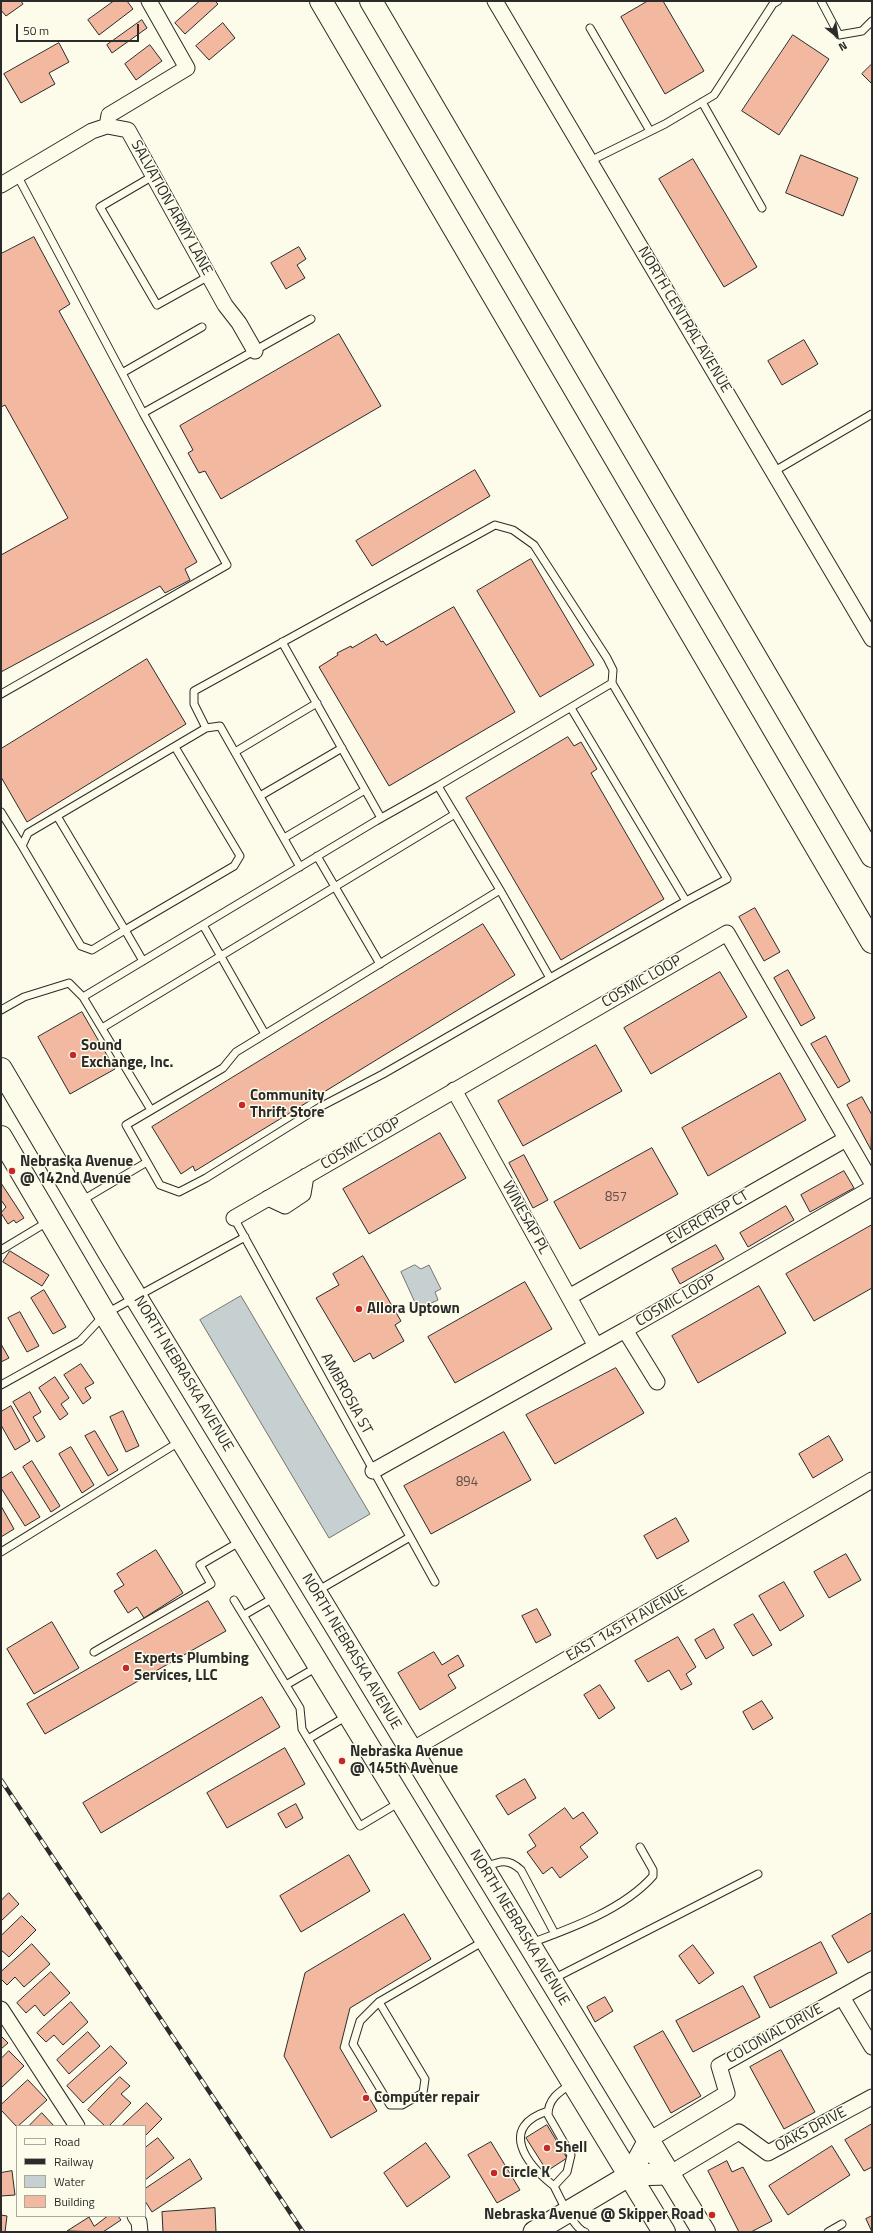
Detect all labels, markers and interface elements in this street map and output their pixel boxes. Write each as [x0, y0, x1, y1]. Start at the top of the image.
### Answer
scale bar [18, 16, 141, 42]
north arrow [817, 16, 857, 56]
text: 50 m [23, 21, 49, 40]
text: N [836, 38, 850, 55]
street label: SALVATION ARMY LANE [126, 137, 216, 279]
street label: NORTH CENTRAL AVENUE [633, 244, 735, 396]
street label: COSMIC LOOP [599, 952, 685, 1012]
place label: Sound Exchange, Inc. [81, 1037, 173, 1072]
marker: Sound Exchange, Inc. [68, 1050, 78, 1060]
place label: Community Thrift Store [250, 1087, 325, 1122]
marker: Community Thrift Store [237, 1100, 247, 1110]
street label: COSMIC LOOP [318, 1114, 404, 1174]
place label: Nebraska Avenue @ 142nd Avenue [20, 1153, 133, 1188]
marker: Nebraska Avenue @ 142nd Avenue [7, 1166, 17, 1176]
street label: WINESAP PL [498, 1178, 552, 1258]
street label: EVERCRISP CT [664, 1187, 752, 1249]
house number: 857 [605, 1190, 627, 1206]
street label: COSMIC LOOP [633, 1271, 719, 1331]
street label: NORTH NEBRASKA AVENUE [129, 1293, 237, 1455]
place label: Allora Uptown [367, 1300, 460, 1318]
marker: Allora Uptown [354, 1304, 364, 1314]
street label: AMBROSIA ST [316, 1350, 376, 1438]
house number: 894 [456, 1475, 478, 1491]
street label: NORTH NEBRASKA AVENUE [297, 1571, 405, 1733]
street label: EAST 145TH AVENUE [563, 1582, 691, 1666]
place label: Experts Plumbing Services, LLC [134, 1650, 249, 1685]
marker: Experts Plumbing Services, LLC [121, 1663, 131, 1673]
place label: Nebraska Avenue @ 145th Avenue [350, 1743, 463, 1778]
marker: Nebraska Avenue @ 145th Avenue [337, 1756, 347, 1766]
street label: NORTH NEBRASKA AVENUE [465, 1847, 573, 2009]
street label: COLONIAL DRIVE [724, 2000, 826, 2068]
place label: Computer repair [374, 2089, 480, 2107]
marker: Computer repair [361, 2093, 371, 2103]
street label: OAKS DRIVE [772, 2104, 850, 2156]
legend [16, 2125, 146, 2217]
text: Road [54, 2132, 80, 2151]
place label: Shell [555, 2139, 587, 2157]
marker: Shell [542, 2143, 552, 2153]
text: Railway [54, 2152, 94, 2171]
place label: Circle K [502, 2164, 550, 2182]
marker: Circle K [489, 2168, 499, 2178]
text: Water [54, 2172, 85, 2191]
text: Building [54, 2192, 95, 2211]
place label: Nebraska Avenue @ Skipper Road [484, 2206, 704, 2224]
marker: Nebraska Avenue @ Skipper Road [707, 2210, 717, 2220]

